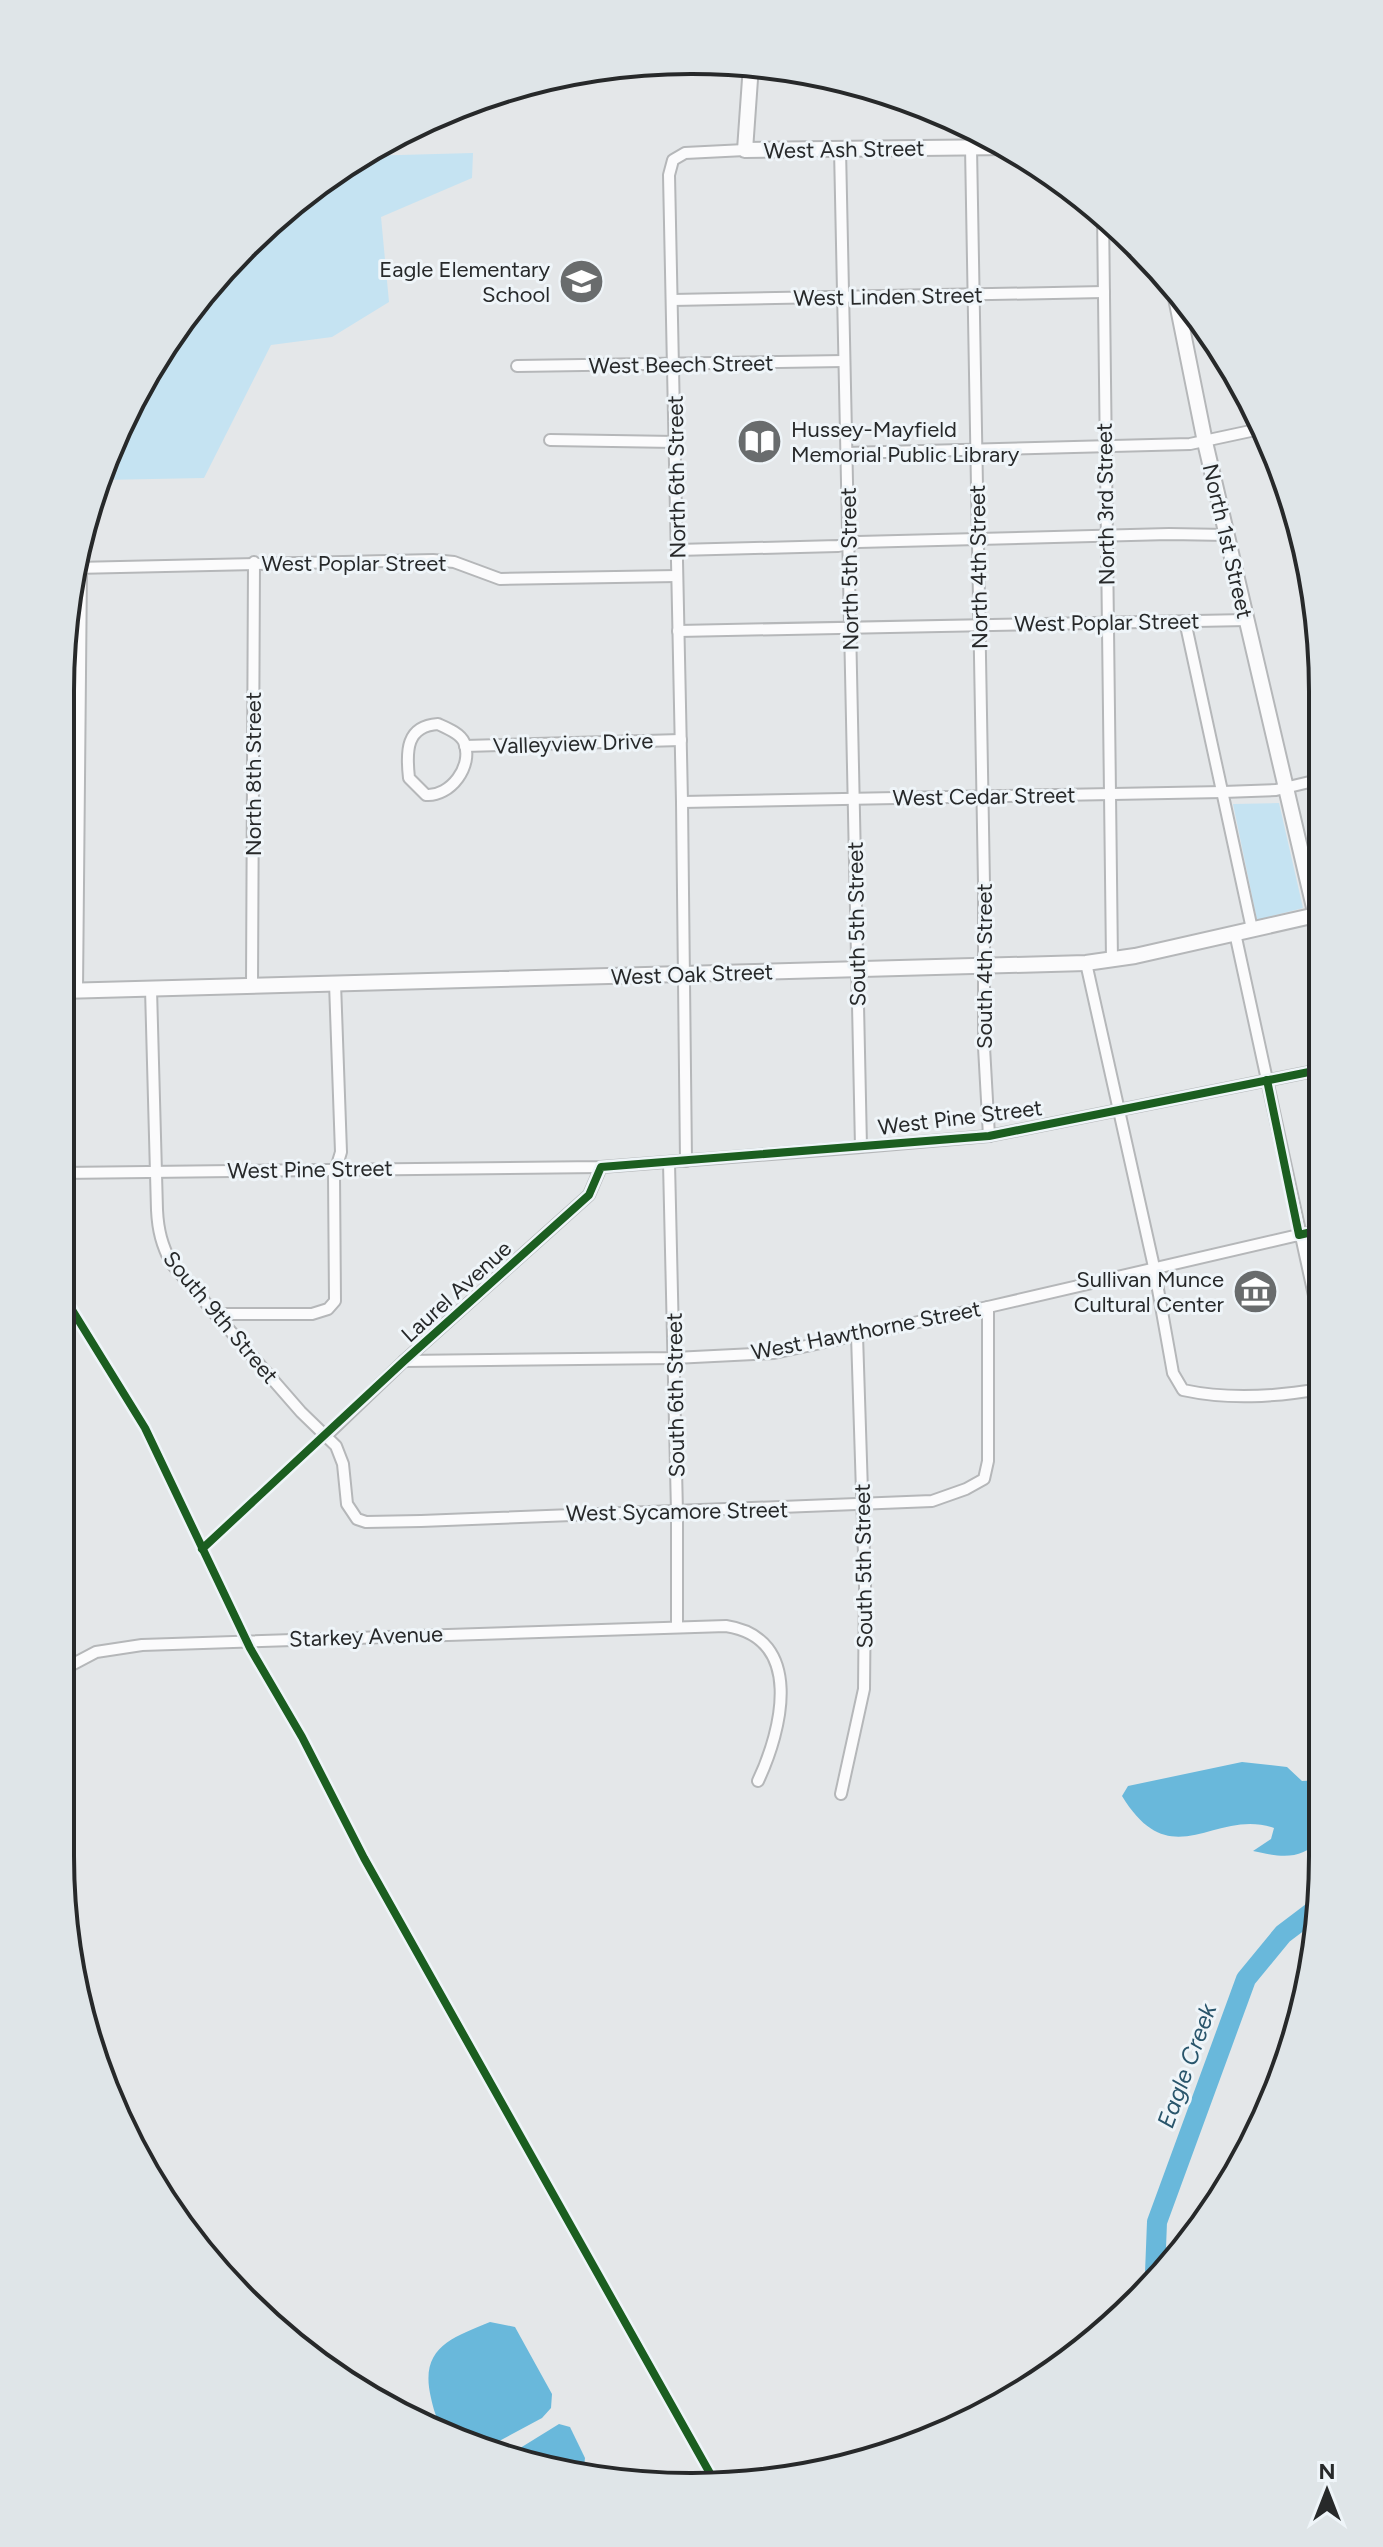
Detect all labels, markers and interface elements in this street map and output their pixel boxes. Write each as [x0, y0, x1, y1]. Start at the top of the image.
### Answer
street label: West Ash Street [763, 135, 925, 164]
place label: Eagle Elementary School [379, 256, 550, 308]
school or university icon: Eagle Elementary School [557, 258, 605, 306]
street label: West Linden Street [793, 281, 983, 312]
street label: West Beech Street [588, 349, 774, 380]
street label: North 6th Street [662, 395, 691, 559]
place label: Hussey-Mayfield Memorial Public Library [791, 416, 1020, 468]
library icon: Hussey-Mayfield Memorial Public Library [736, 418, 784, 466]
street label: North 3rd Street [1091, 422, 1120, 586]
street label: North 1st Street [1197, 461, 1258, 621]
street label: North 4th Street [964, 484, 993, 649]
street label: North 5th Street [835, 487, 864, 651]
street label: West Poplar Street [261, 550, 447, 577]
street label: West Poplar Street [1014, 607, 1200, 638]
street label: North 8th Street [240, 692, 267, 856]
street label: Valleyview Drive [492, 727, 654, 760]
street label: West Cedar Street [892, 781, 1076, 812]
street label: South 5th Street [842, 841, 871, 1007]
street label: South 4th Street [971, 883, 998, 1049]
street label: West Oak Street [610, 958, 774, 991]
street label: West Pine Street [876, 1094, 1044, 1141]
street label: West Pine Street [227, 1155, 393, 1184]
street label: Laurel Avenue [396, 1235, 517, 1348]
street label: South 9th Street [157, 1246, 284, 1389]
place label: Sullivan Munce Cultural Center [1074, 1266, 1225, 1318]
museum icon: Sullivan Munce Cultural Center [1231, 1268, 1279, 1316]
street label: West Hawthorne Street [749, 1295, 983, 1366]
street label: South 6th Street [661, 1312, 690, 1478]
street label: South 5th Street [849, 1483, 878, 1649]
street label: West Sycamore Street [566, 1496, 788, 1527]
street label: Starkey Avenue [289, 1620, 443, 1653]
water label: Eagle Creek [1151, 1998, 1223, 2132]
north arrow [1287, 2451, 1367, 2531]
text: N [1318, 2458, 1336, 2485]

